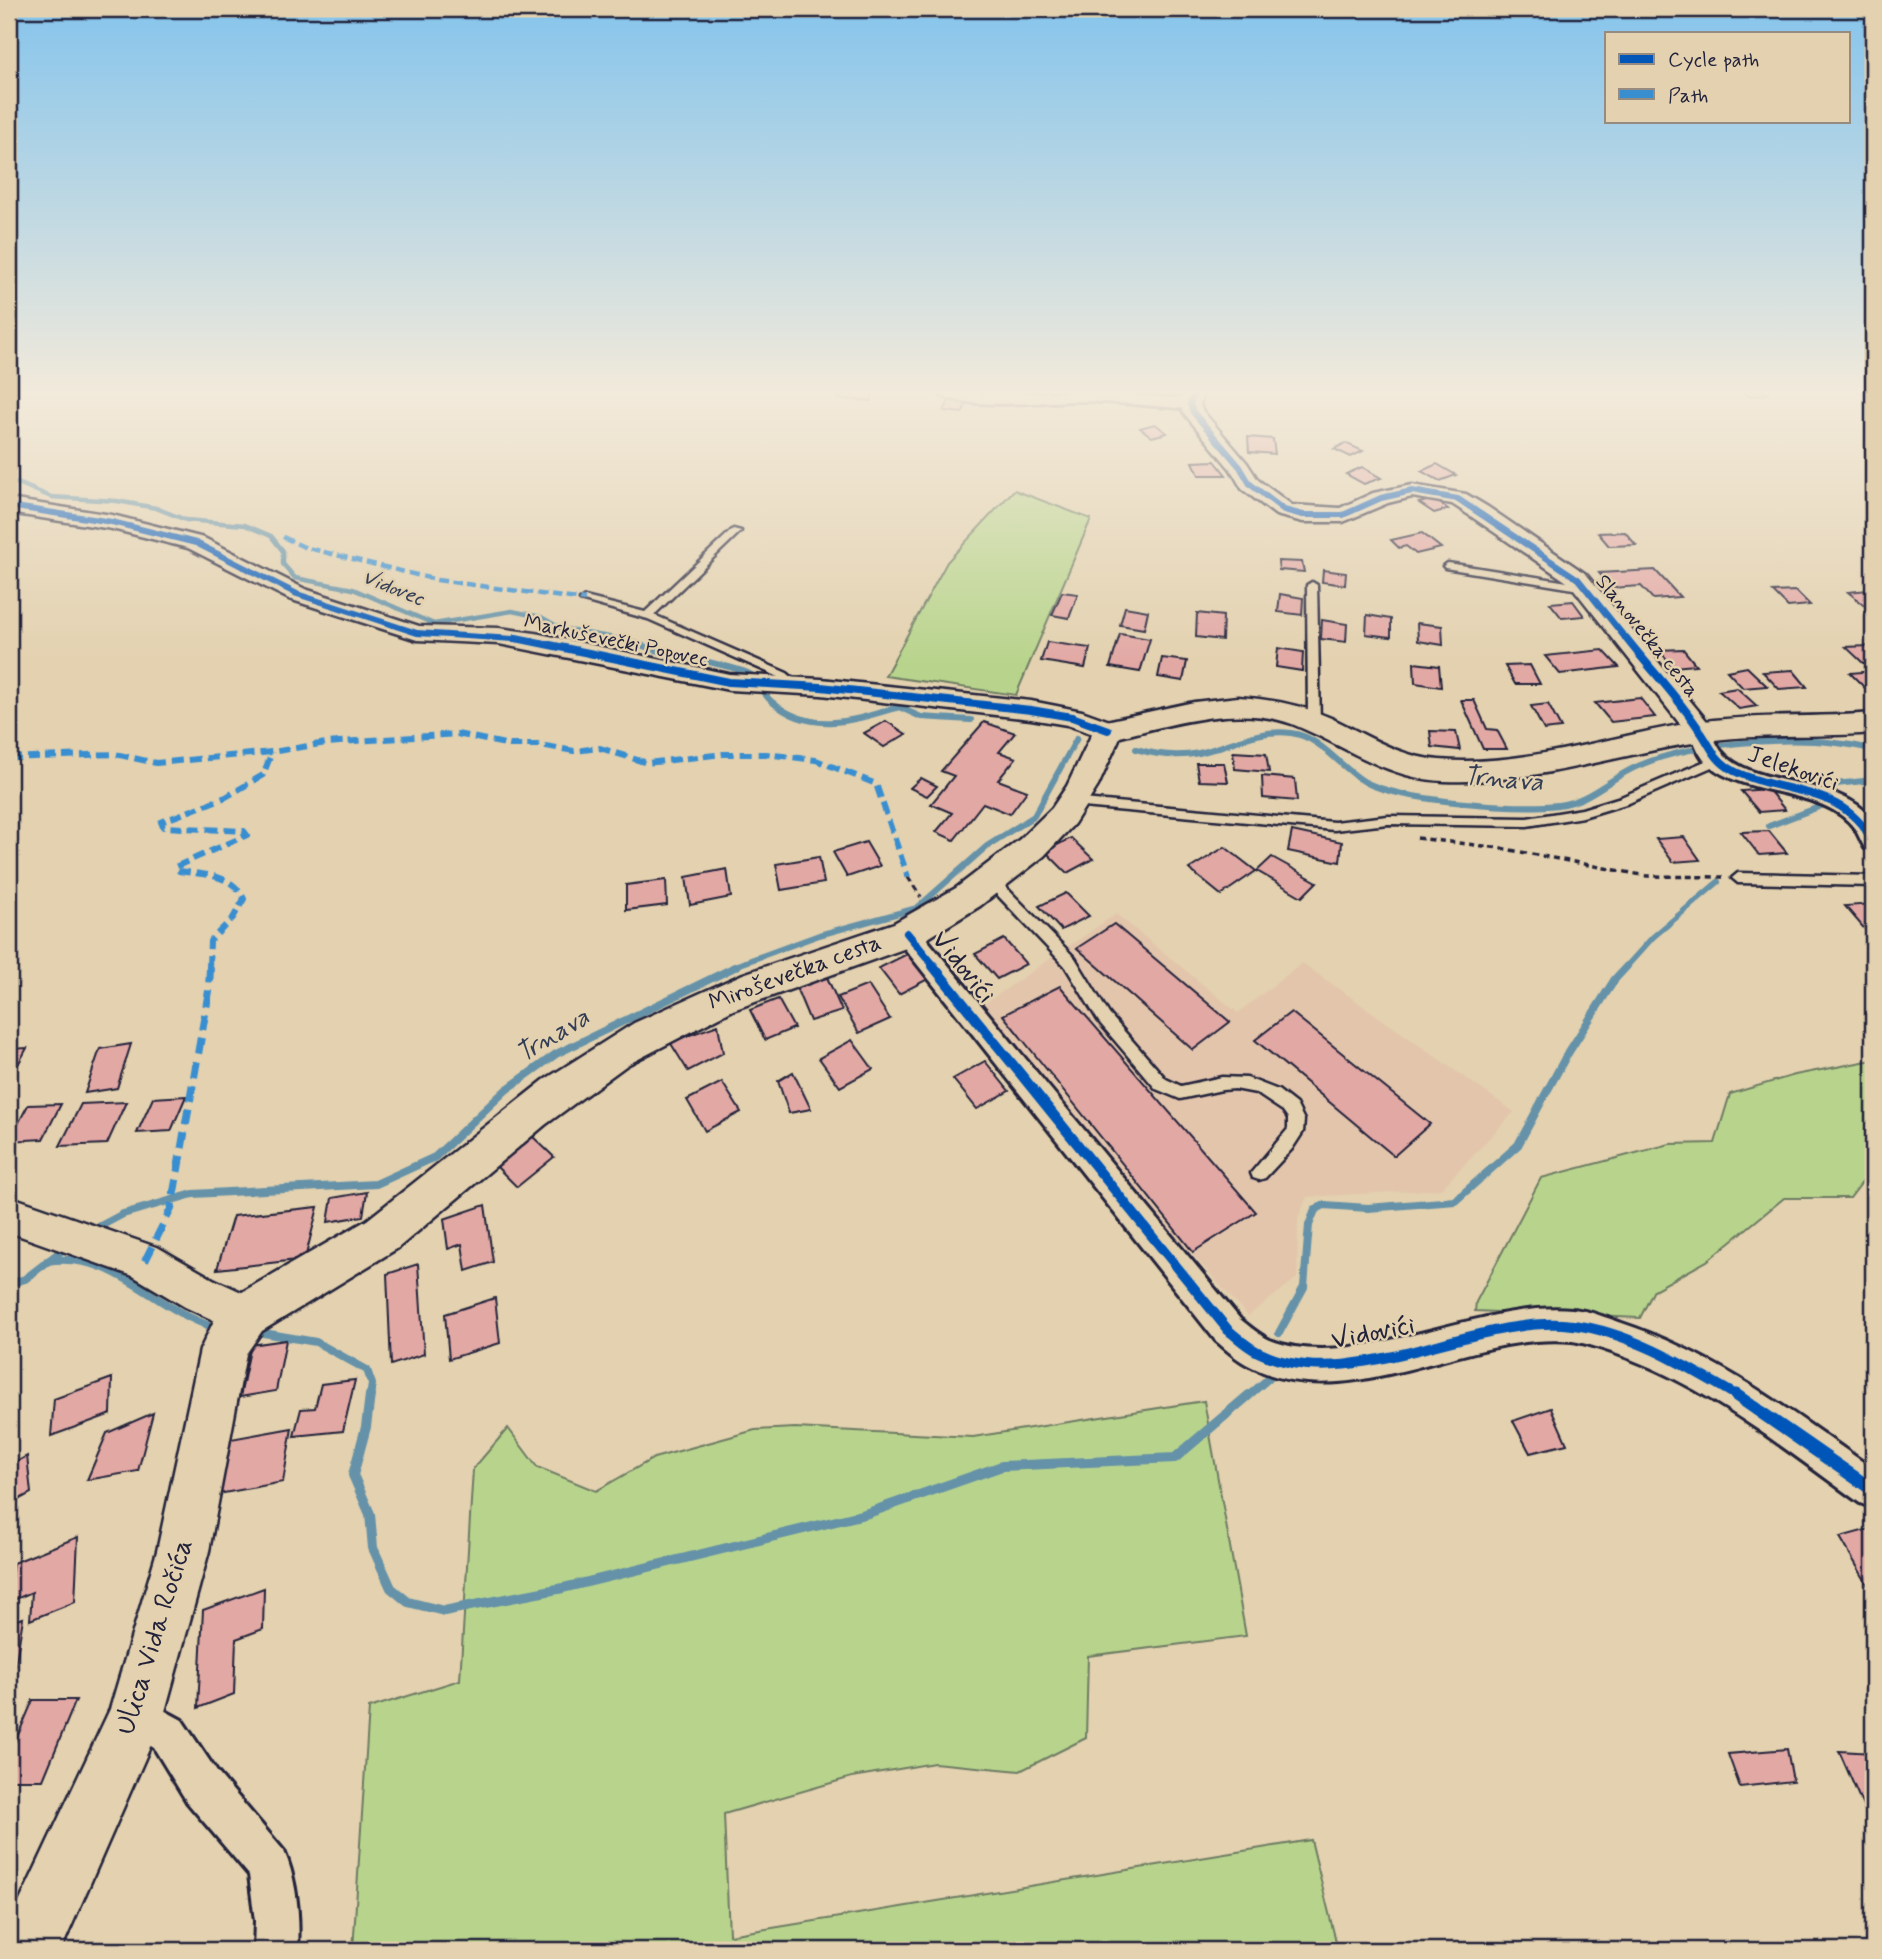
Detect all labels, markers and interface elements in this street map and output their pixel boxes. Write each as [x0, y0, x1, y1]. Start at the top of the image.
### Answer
legend [1605, 32, 1850, 122]
text: Cycle path [1668, 46, 1759, 74]
text: Path [1668, 82, 1708, 110]
water label: Vidovec [358, 563, 429, 614]
street label: Slanovečka cesta [1589, 569, 1705, 703]
street label: Markuševečki Popovec [521, 608, 711, 674]
street label: Jelekovići [1743, 739, 1843, 799]
water label: Trnava [1462, 760, 1545, 800]
street label: Vidovići [922, 923, 1004, 1011]
street label: Miroševečka cesta [704, 927, 886, 1019]
water label: Trnava [510, 1001, 596, 1071]
street label: Vidovići [1328, 1307, 1418, 1359]
street label: Ulica Vida Ročića [108, 1535, 202, 1739]

